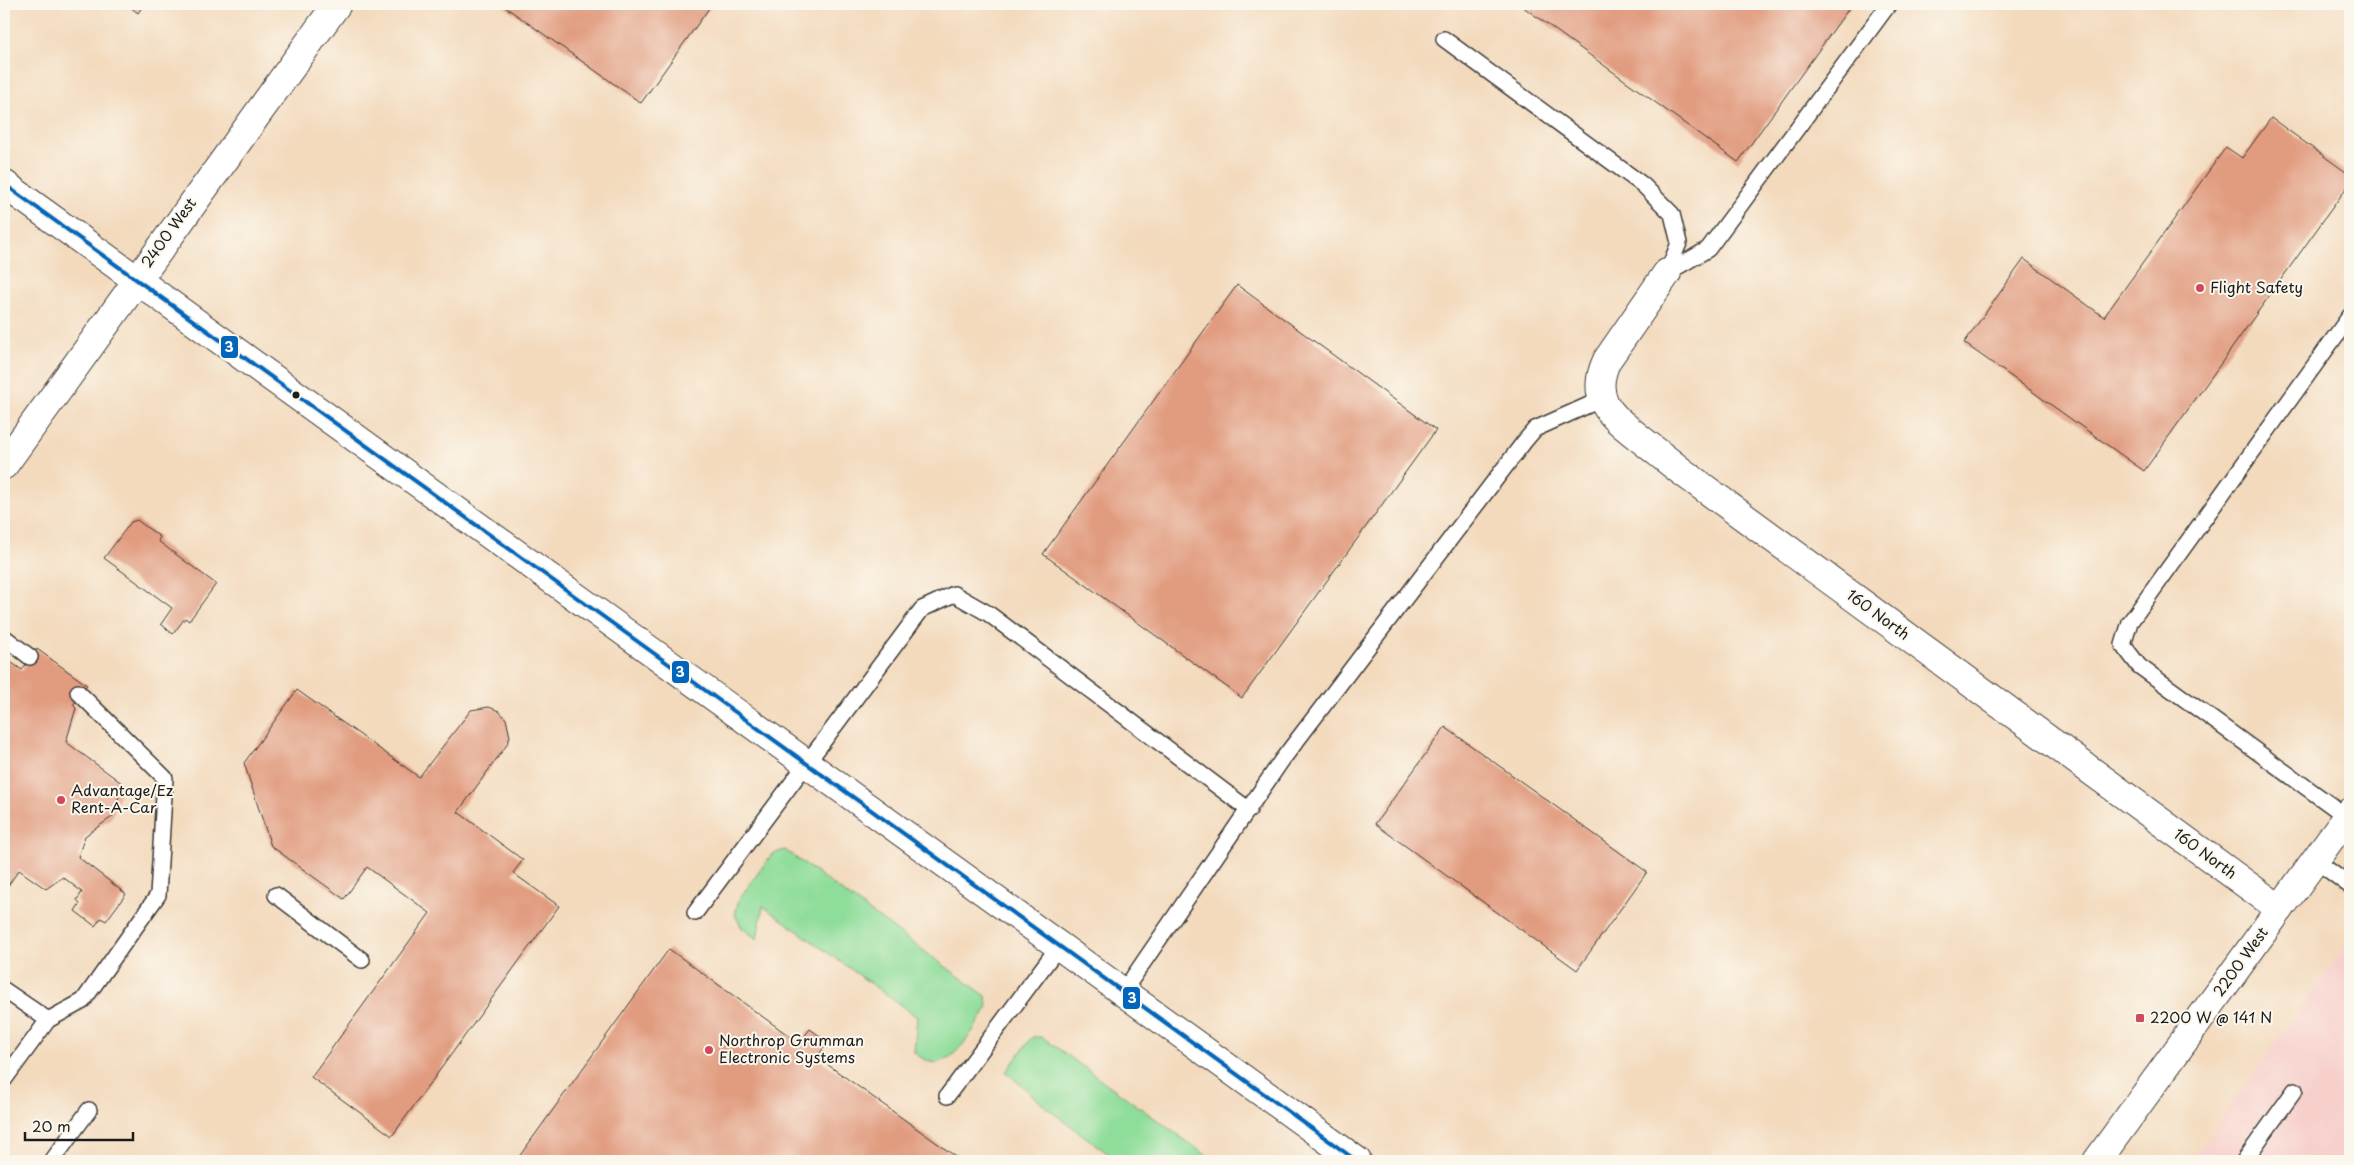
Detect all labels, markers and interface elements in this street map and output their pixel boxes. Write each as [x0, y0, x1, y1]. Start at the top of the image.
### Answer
street label: 2400 West [134, 192, 201, 272]
place label: Flight Safety [2210, 275, 2303, 298]
marker: Flight Safety [2194, 282, 2206, 294]
line badge: 3 [220, 335, 239, 359]
text: 3 [224, 336, 234, 357]
unlabelled marker [291, 390, 301, 400]
street label: 160 North [1843, 583, 1915, 645]
line badge: 3 [671, 660, 690, 684]
text: 3 [675, 661, 685, 682]
place label: Advantage/Ez Rent-A-Car [71, 778, 173, 818]
marker: Advantage/Ez Rent-A-Car [55, 794, 67, 806]
street label: 160 North [2170, 822, 2242, 884]
street label: 2200 West [2207, 922, 2273, 1001]
line badge: 3 [1122, 986, 1141, 1010]
text: 3 [1127, 987, 1137, 1008]
place label: 2200 W @ 141 N [2150, 1005, 2272, 1028]
marker: 2200 W @ 141 N [2134, 1012, 2146, 1024]
place label: Northrop Grumman Electronic Systems [719, 1028, 864, 1068]
marker: Northrop Grumman Electronic Systems [703, 1044, 715, 1056]
scale bar [25, 1110, 132, 1142]
text: 20 m [32, 1114, 71, 1137]

